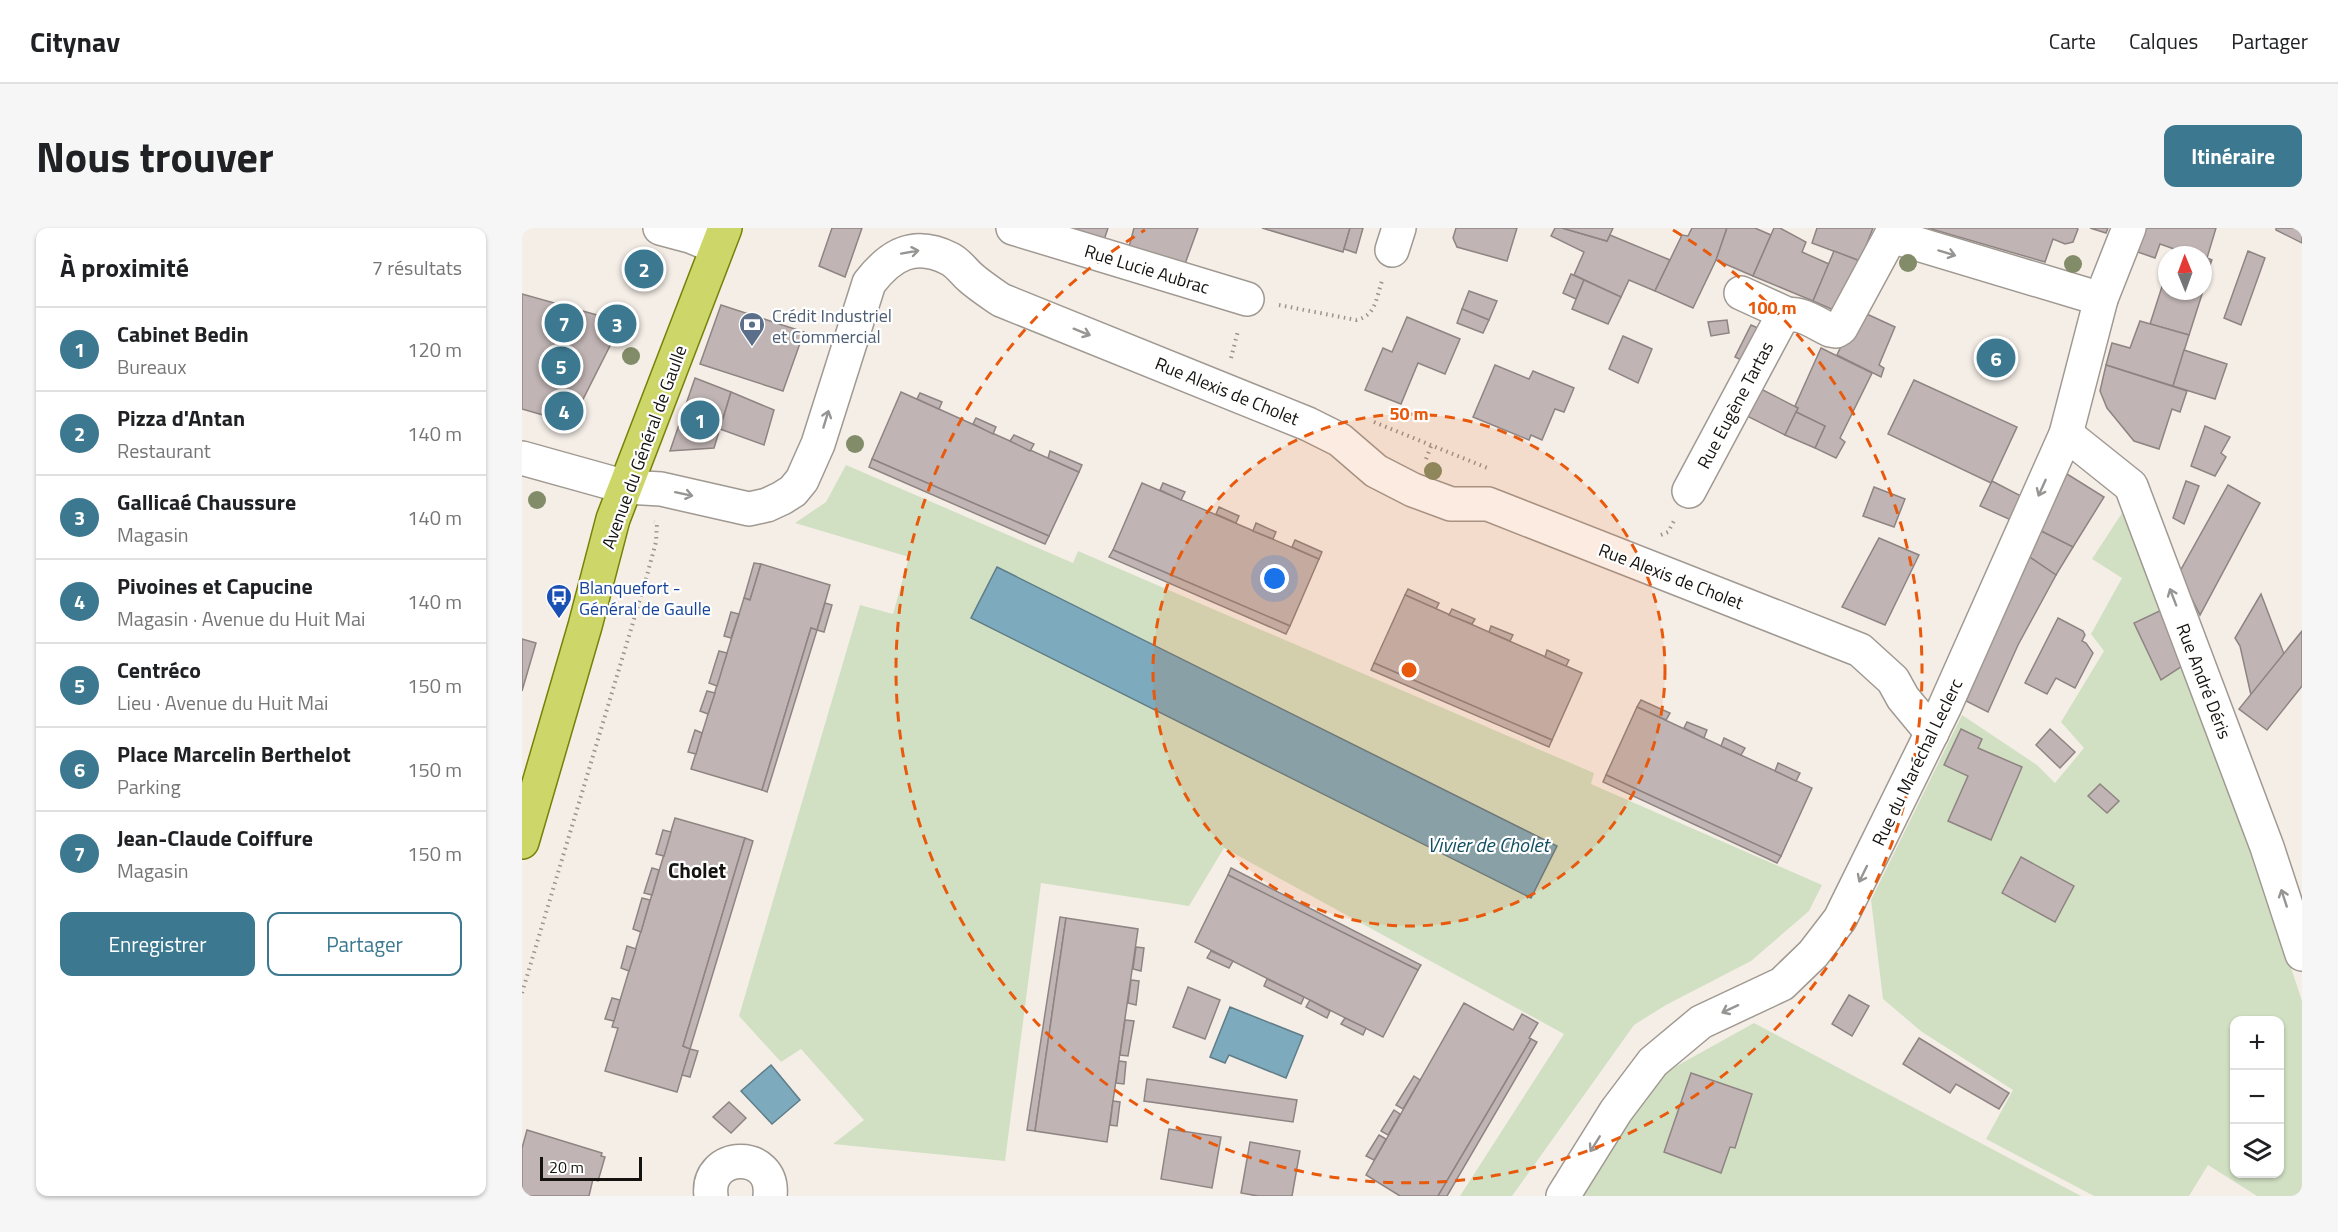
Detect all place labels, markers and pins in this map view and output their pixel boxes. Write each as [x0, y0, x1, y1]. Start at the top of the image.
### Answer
pin: 2 [624, 246, 664, 291]
pin: 7 [544, 300, 584, 346]
pin: 3 [598, 302, 637, 346]
place label: Crédit Industriel et Commercial [772, 302, 892, 350]
bank icon: Crédit Industriel et Commercial [737, 310, 767, 348]
pin: 6 [1976, 336, 2016, 380]
pin: 5 [542, 344, 580, 388]
pin: 4 [544, 388, 584, 434]
pin: 1 [680, 398, 720, 442]
place label: Blanquefort - Général de Gaulle [579, 574, 711, 622]
bus stop icon: Blanquefort - Général de Gaulle [544, 582, 574, 620]
centre of rings [1399, 660, 1419, 680]

